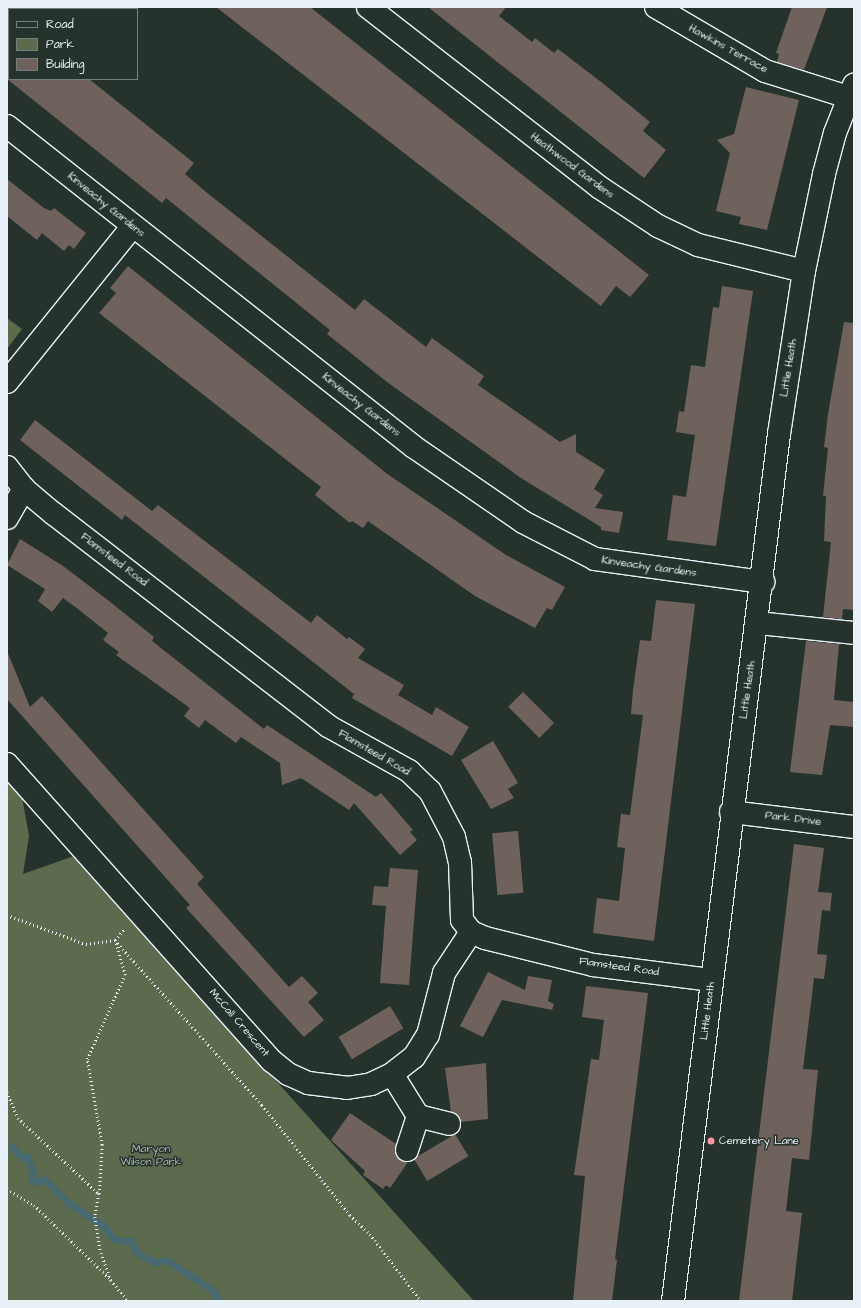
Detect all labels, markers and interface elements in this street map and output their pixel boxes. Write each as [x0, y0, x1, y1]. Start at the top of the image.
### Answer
legend [8, 8, 138, 80]
text: Road [46, 16, 74, 33]
street label: Hawkins Terrace [686, 22, 770, 76]
text: Park [46, 36, 74, 53]
text: Building [46, 56, 84, 73]
street label: Heathwood Gardens [528, 130, 616, 202]
street label: Kinveachy Gardens [65, 170, 147, 240]
street label: Little Heath [778, 338, 800, 398]
street label: Kinveachy Gardens [319, 370, 403, 440]
street label: Flamsteed Road [78, 530, 150, 590]
street label: Kinveachy Gardens [601, 554, 697, 580]
street label: Little Heath [737, 660, 759, 720]
street label: Flamsteed Road [336, 727, 412, 779]
street label: Park Drive [764, 809, 822, 829]
street label: Flamsteed Road [578, 955, 660, 979]
street label: Little Heath [698, 981, 718, 1041]
street label: McCall Crescent [206, 986, 272, 1060]
place label: Cemetery Lane [719, 1134, 799, 1148]
marker: Cemetery Lane [706, 1136, 716, 1146]
park label: Maryon Wilson Park [121, 1143, 181, 1169]

